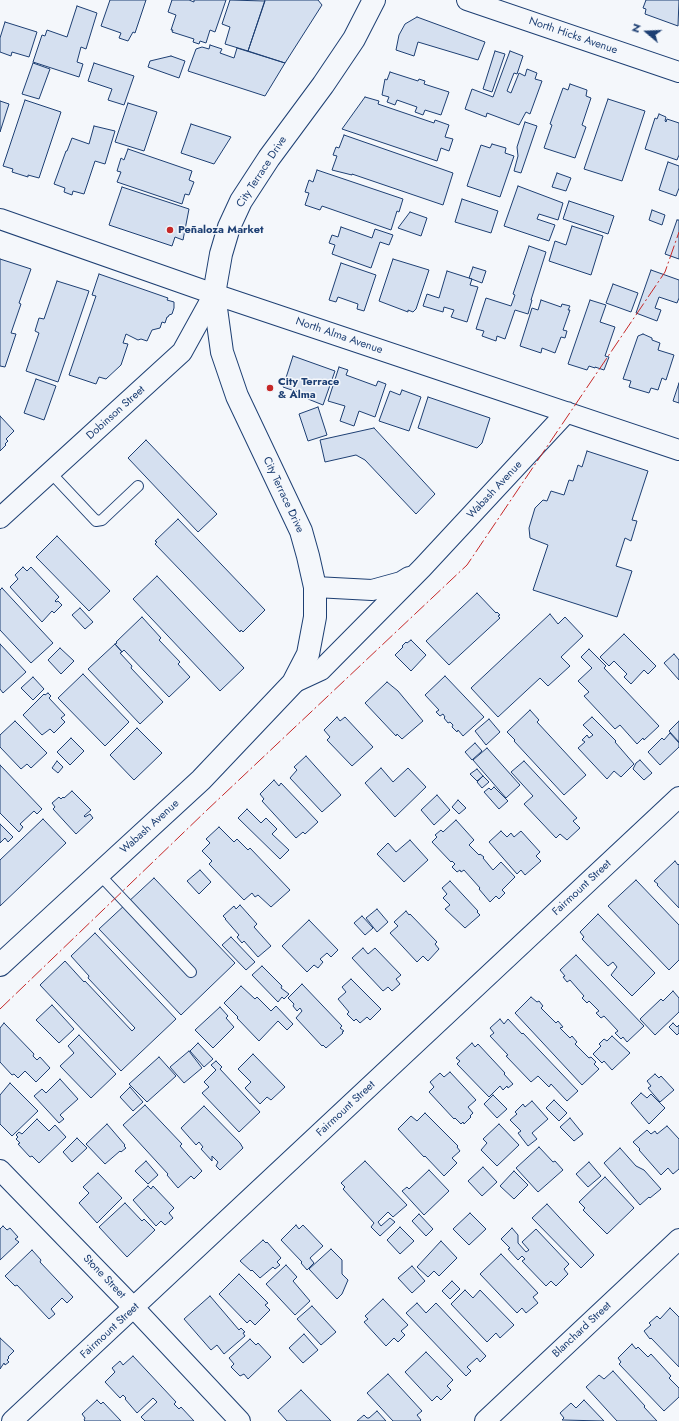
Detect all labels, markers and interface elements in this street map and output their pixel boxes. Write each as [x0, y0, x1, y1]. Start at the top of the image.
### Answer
north arrow [627, 12, 667, 52]
street label: North Hicks Avenue [527, 15, 619, 57]
text: N [627, 21, 645, 35]
street label: City Terrace Drive [234, 134, 290, 210]
place label: Peñaloza Market [178, 223, 264, 237]
marker: Peñaloza Market [165, 225, 175, 235]
street label: North Alma Avenue [294, 315, 384, 357]
place label: City Terrace & Alma [278, 375, 339, 401]
street label: Dobinson Street [84, 383, 148, 443]
marker: City Terrace & Alma [265, 383, 275, 393]
street label: City Terrace Drive [260, 455, 306, 535]
street label: Wabash Avenue [465, 458, 525, 522]
street label: Wabash Avenue [118, 797, 182, 857]
street label: Fairmount Street [550, 857, 614, 919]
street label: Fairmount Street [314, 1078, 378, 1140]
street label: Stone Street [80, 1252, 128, 1302]
street label: Blanchard Street [550, 1299, 614, 1361]
street label: Fairmount Street [78, 1300, 142, 1362]

